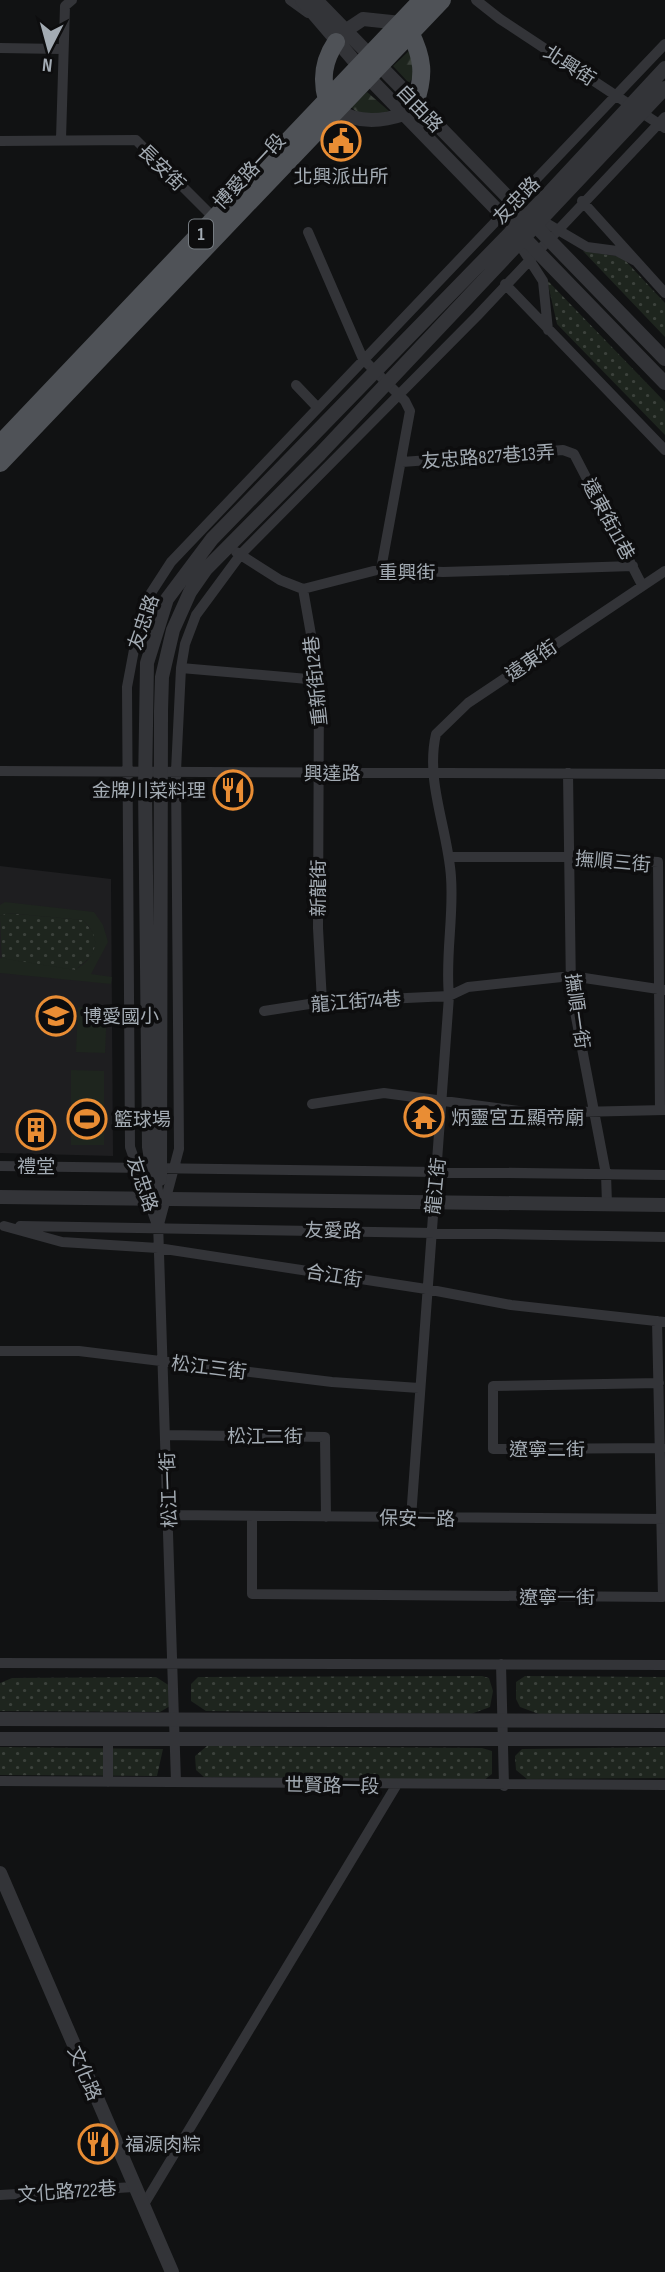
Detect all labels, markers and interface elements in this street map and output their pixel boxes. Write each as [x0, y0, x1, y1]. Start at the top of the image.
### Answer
north arrow [14, 14, 84, 84]
street label: 北興街 [539, 41, 599, 91]
text: N [41, 52, 54, 76]
street label: 自由路 [391, 81, 447, 138]
public building icon: 北興派出所 [320, 120, 362, 162]
street label: 博愛路一段 [209, 129, 291, 215]
street label: 長安街 [132, 140, 189, 196]
place label: 北興派出所 [293, 166, 389, 189]
street label: 友忠路 [489, 173, 545, 230]
road number: 1 [189, 220, 213, 248]
street label: 友忠路827巷13弄 [421, 441, 556, 474]
street label: 遠東街11巷 [577, 475, 639, 565]
street label: 重興街 [378, 562, 436, 585]
street label: 友忠路 [124, 592, 165, 653]
street label: 重新街12巷 [300, 635, 333, 727]
street label: 遠東街 [502, 636, 562, 687]
street label: 興達路 [303, 763, 361, 786]
restaurant icon: 金牌川菜料理 [212, 769, 254, 811]
place label: 金牌川菜料理 [92, 780, 206, 803]
street label: 撫順三街 [574, 848, 652, 877]
street label: 新龍街 [308, 859, 331, 917]
street label: 撫順一街 [560, 972, 593, 1050]
street label: 龍江街74巷 [310, 988, 402, 1017]
school or university icon: 博愛國小 [35, 995, 77, 1037]
place label: 博愛國小 [83, 1006, 159, 1029]
temple icon: 炳靈宮五顯帝廟 [403, 1096, 445, 1138]
sports icon: 籃球場 [66, 1098, 108, 1140]
place label: 炳靈宮五顯帝廟 [451, 1107, 584, 1130]
building icon: 禮堂 [15, 1109, 57, 1151]
place label: 籃球場 [114, 1109, 171, 1132]
street label: 友忠路 [121, 1154, 162, 1215]
place label: 禮堂 [17, 1156, 55, 1179]
street label: 龍江街 [422, 1157, 451, 1216]
street label: 友愛路 [304, 1220, 362, 1243]
street label: 合江街 [304, 1261, 364, 1292]
street label: 松江三街 [170, 1352, 248, 1385]
street label: 松江二街 [227, 1426, 303, 1449]
street label: 遼寧二街 [509, 1439, 585, 1462]
street label: 松江一街 [157, 1452, 182, 1528]
street label: 保安一路 [379, 1507, 455, 1532]
street label: 遼寧一街 [519, 1587, 595, 1610]
street label: 世賢路一段 [284, 1774, 380, 1799]
street label: 文化路 [62, 2043, 105, 2104]
restaurant icon: 福源肉粽 [77, 2123, 119, 2165]
place label: 福源肉粽 [125, 2134, 201, 2157]
street label: 文化路722巷 [17, 2178, 117, 2207]

